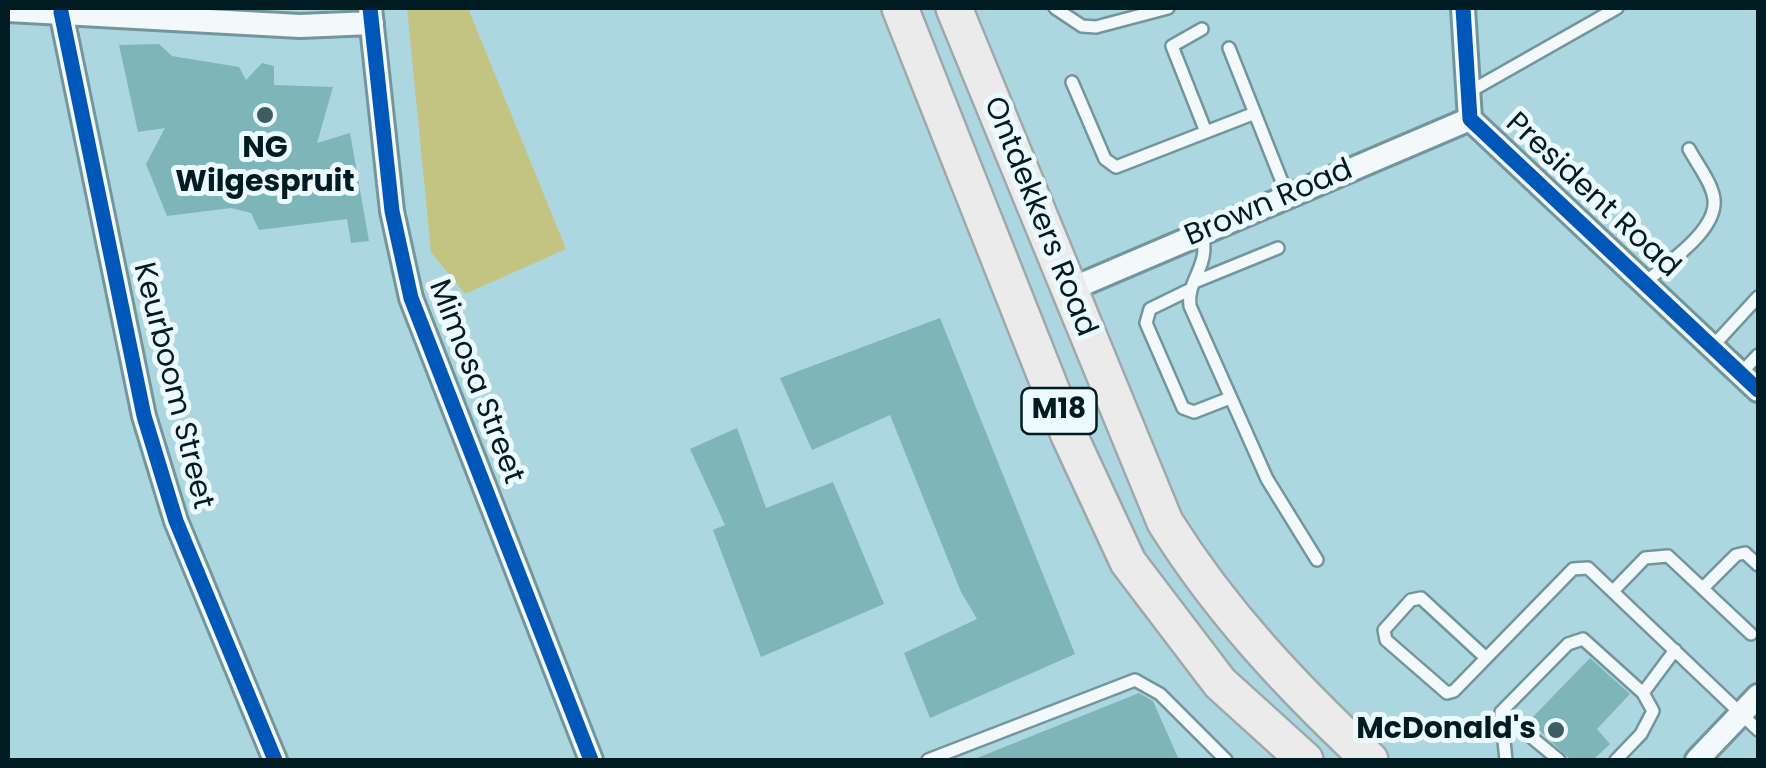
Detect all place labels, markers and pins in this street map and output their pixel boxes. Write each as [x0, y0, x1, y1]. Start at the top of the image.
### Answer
marker: NG Wilgespruit [254, 104, 276, 126]
place label: NG Wilgespruit [175, 131, 355, 202]
place label: McDonald's [1356, 712, 1536, 748]
marker: McDonald's [1545, 719, 1567, 741]

